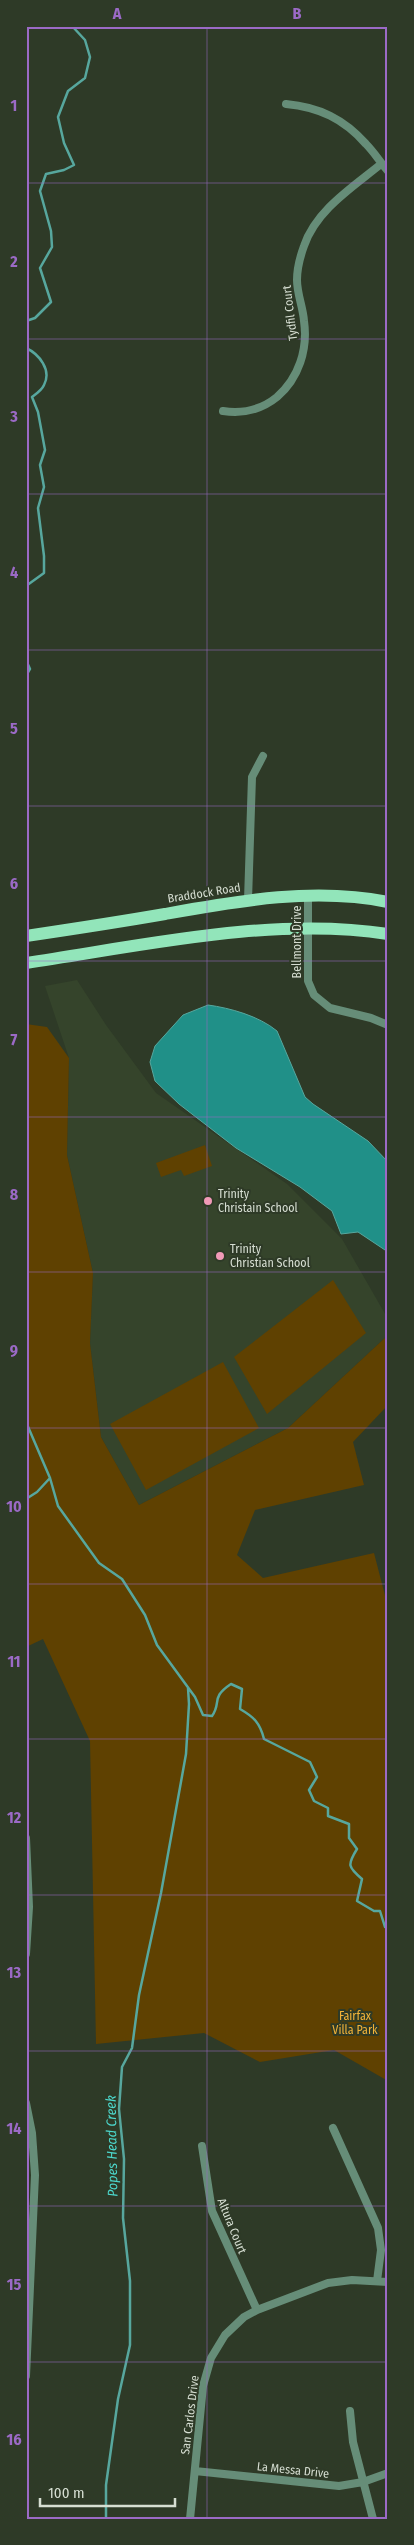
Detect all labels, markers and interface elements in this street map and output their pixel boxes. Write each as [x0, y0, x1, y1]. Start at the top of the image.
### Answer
text: A [112, 4, 122, 23]
text: B [293, 4, 302, 23]
text: 1 [11, 96, 17, 115]
text: 2 [9, 252, 18, 271]
street label: Tydfil Court [280, 284, 300, 341]
text: 3 [9, 407, 18, 426]
text: 4 [10, 563, 18, 582]
text: 5 [10, 719, 18, 738]
text: 6 [10, 874, 18, 893]
street label: Braddock Road [166, 880, 242, 906]
street label: Bellmont Drive [290, 906, 304, 978]
text: 7 [11, 1030, 18, 1049]
text: 8 [10, 1185, 19, 1204]
place label: Trinity Christain School [218, 1187, 298, 1215]
marker: Trinity Christain School [202, 1195, 214, 1207]
place label: Trinity Christian School [230, 1242, 310, 1270]
marker: Trinity Christian School [214, 1250, 226, 1262]
text: 9 [10, 1341, 18, 1360]
text: 10 [6, 1497, 22, 1516]
text: 11 [7, 1652, 21, 1671]
text: 12 [7, 1808, 22, 1827]
text: 13 [7, 1963, 22, 1982]
park label: Fairfax Villa Park [332, 2009, 378, 2037]
water label: Popes Head Creek [103, 2095, 121, 2197]
text: 14 [7, 2119, 22, 2138]
street label: Altura Court [215, 2196, 250, 2256]
text: 15 [7, 2275, 21, 2294]
street label: San Carlos Drive [178, 2374, 202, 2455]
text: 16 [6, 2430, 22, 2449]
street label: La Messa Drive [256, 2459, 330, 2481]
scale bar [40, 2475, 175, 2507]
text: 100 m [48, 2484, 85, 2502]

